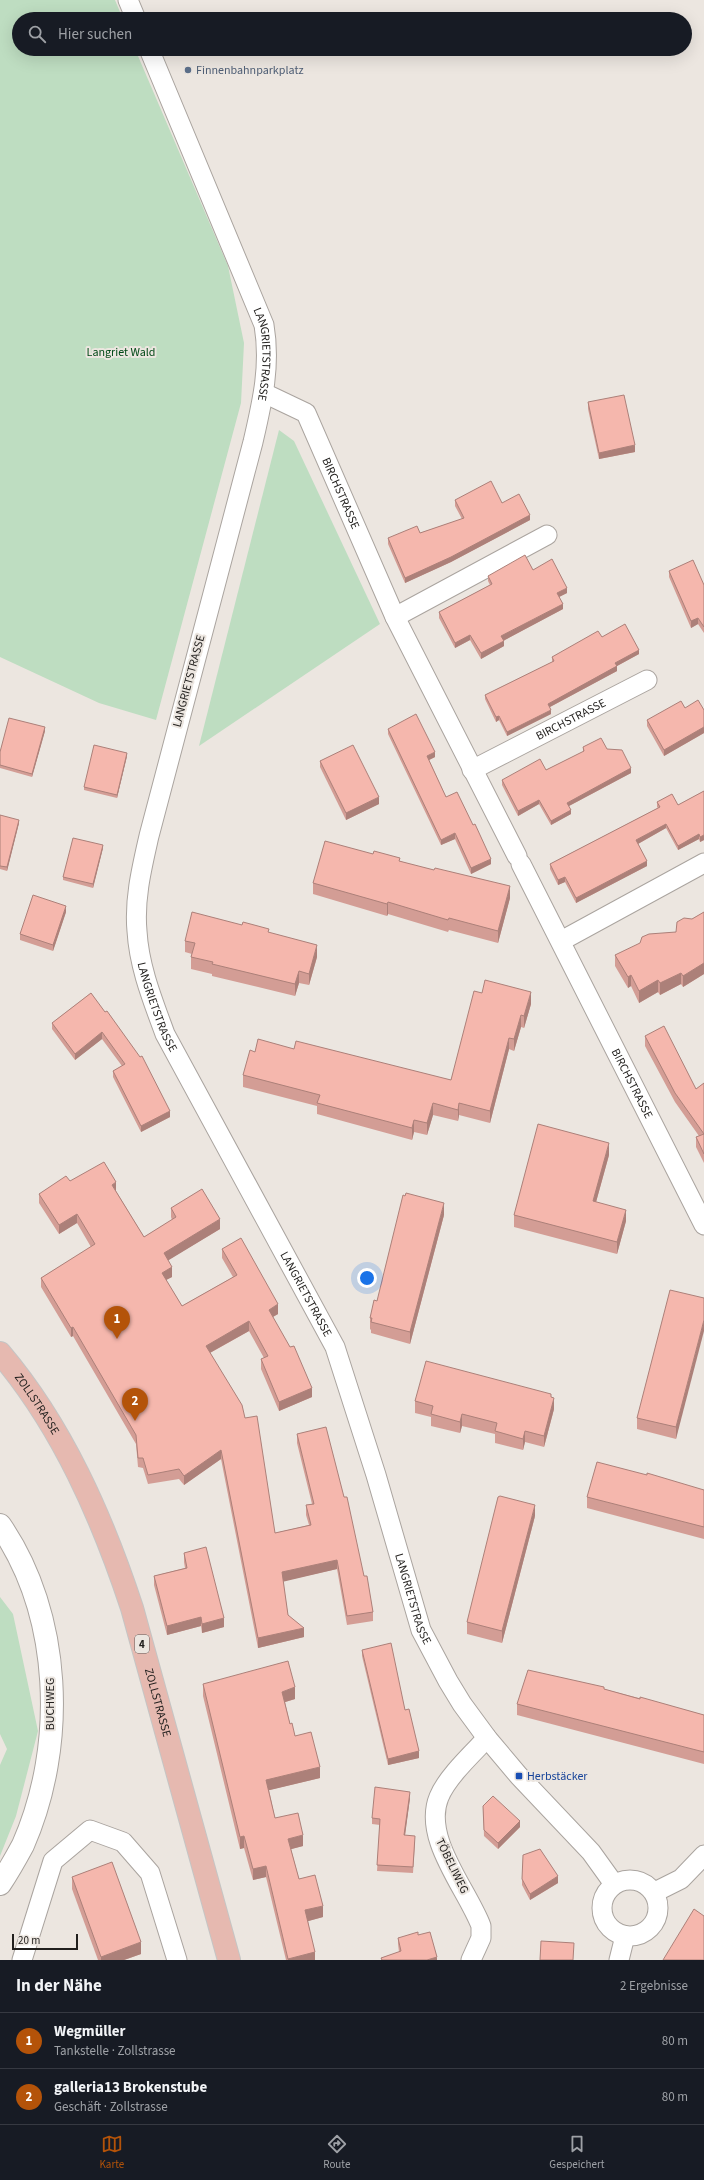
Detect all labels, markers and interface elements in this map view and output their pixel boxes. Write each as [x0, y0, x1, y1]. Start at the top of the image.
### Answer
search box [12, 12, 692, 56]
icon: search [26, 23, 48, 45]
text: Hier suchen [58, 24, 132, 45]
place label: Finnenbahnparkplatz [196, 62, 304, 79]
marker: Finnenbahnparkplatz [183, 65, 193, 75]
street label: LANGRIETSTRASSE [249, 305, 275, 402]
park label: Langriet Wald [87, 344, 155, 361]
street label: BIRCHSTRASSE [318, 455, 364, 532]
street label: LANGRIETSTRASSE [169, 633, 209, 729]
street label: BIRCHSTRASSE [533, 694, 609, 744]
street label: LANGRIETSTRASSE [133, 960, 182, 1055]
street label: BIRCHSTRASSE [607, 1045, 657, 1121]
street label: LANGRIETSTRASSE [276, 1248, 336, 1340]
your location [357, 1268, 377, 1288]
pin: 1 [104, 1306, 130, 1339]
street label: ZOLLSTRASSE [11, 1370, 64, 1438]
pin: 2 [122, 1388, 148, 1421]
street label: LANGRIETSTRASSE [391, 1551, 436, 1647]
road number: 4 [135, 1635, 149, 1653]
street label: ZOLLSTRASSE [140, 1666, 176, 1739]
street label: BUCHWEG [42, 1678, 59, 1730]
place label: Herbstäcker [527, 1768, 588, 1785]
marker: Herbstäcker [514, 1771, 524, 1781]
street label: TÖBELIWEG [431, 1835, 473, 1897]
scale bar [12, 1932, 78, 1951]
text: 20 m [18, 1933, 40, 1948]
text: In der Nähe [16, 1974, 102, 1998]
text: 2 Ergebnisse [620, 1977, 688, 1995]
text: Wegmüller [54, 2021, 126, 2042]
text: 1 [26, 2032, 32, 2050]
text: 80 m [662, 2032, 688, 2050]
text: Tankstelle · Zollstrasse [54, 2042, 176, 2060]
text: galleria13 Brokenstube [54, 2077, 207, 2098]
text: 2 [26, 2088, 32, 2106]
text: 80 m [662, 2088, 688, 2106]
text: Geschäft · Zollstrasse [54, 2098, 168, 2116]
tab: Karte [99, 2133, 124, 2172]
tab: Route [323, 2133, 350, 2172]
tab: Gespeichert [549, 2133, 604, 2172]

